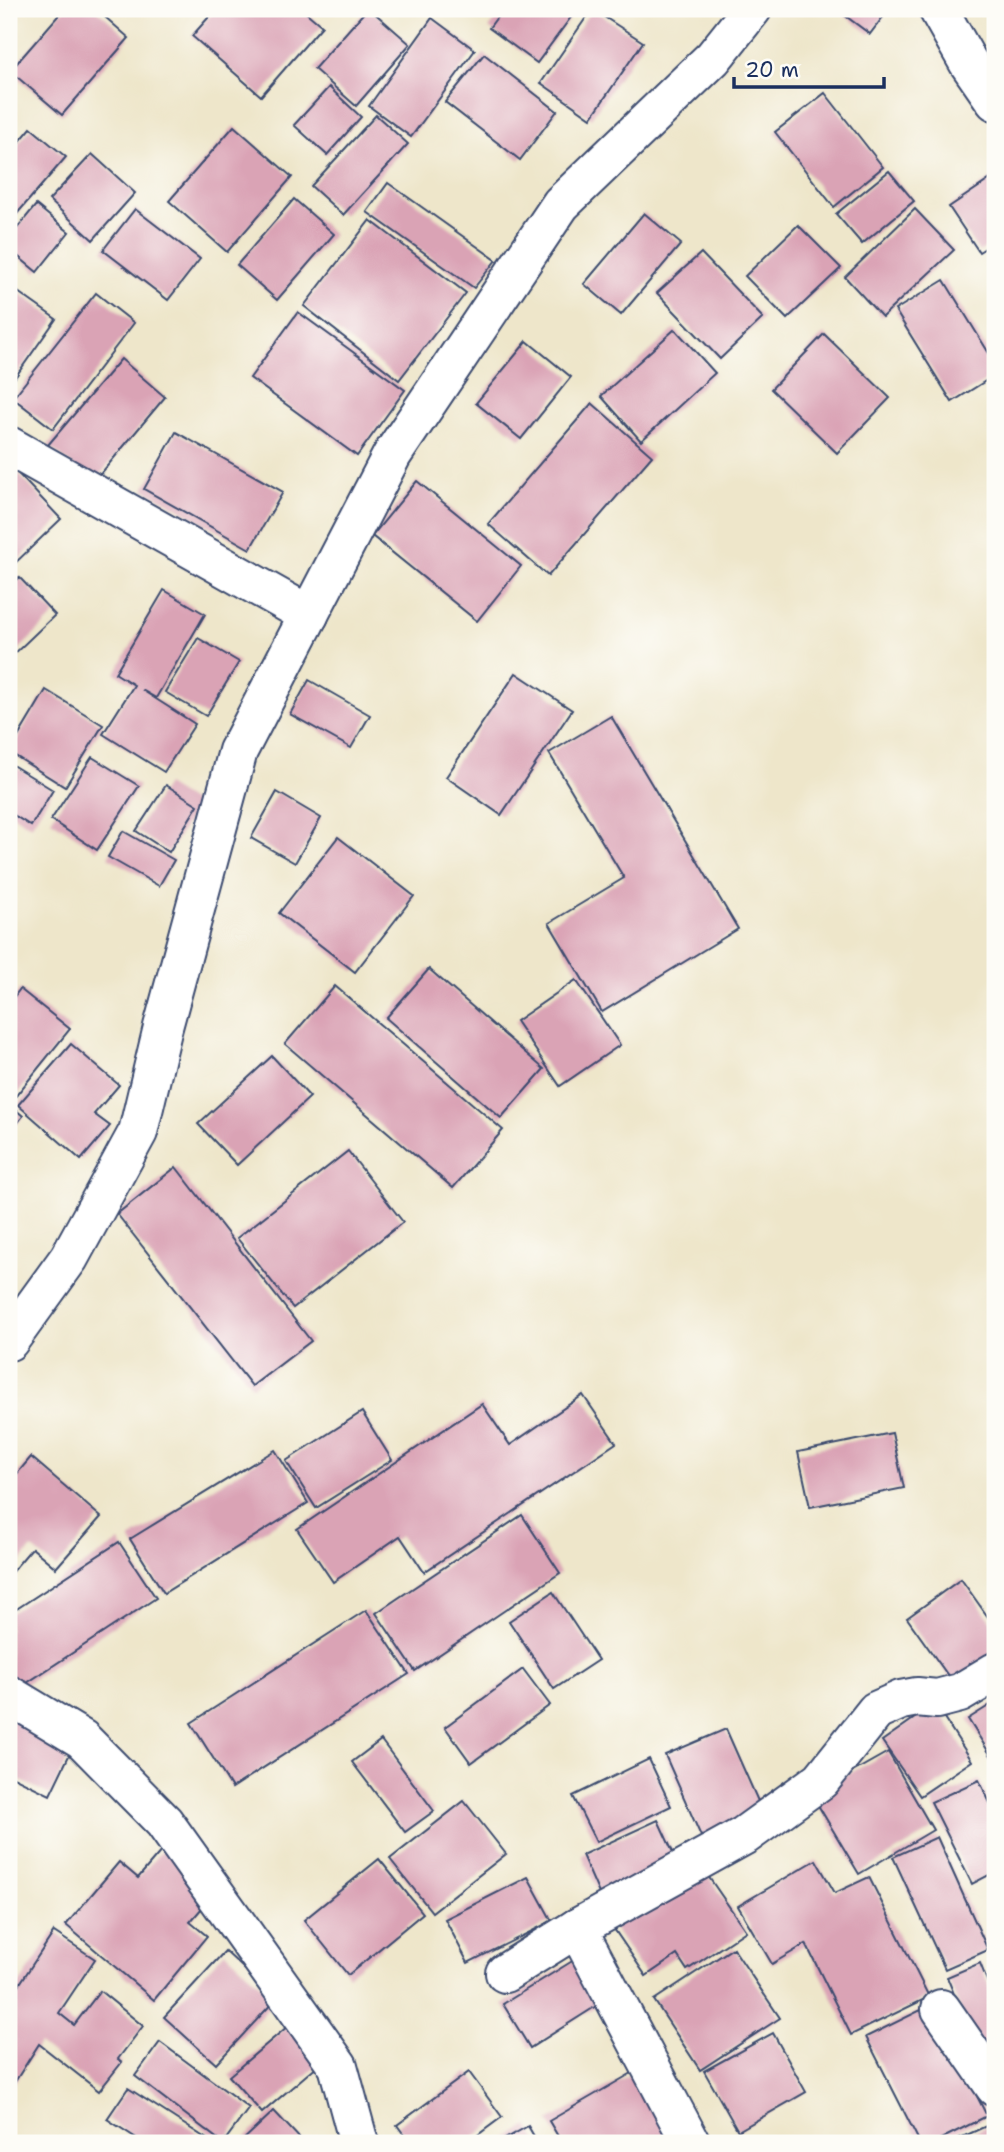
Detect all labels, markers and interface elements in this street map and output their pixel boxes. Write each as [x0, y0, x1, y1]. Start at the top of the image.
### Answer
scale bar [734, 46, 885, 90]
text: 20 m [745, 56, 799, 84]

